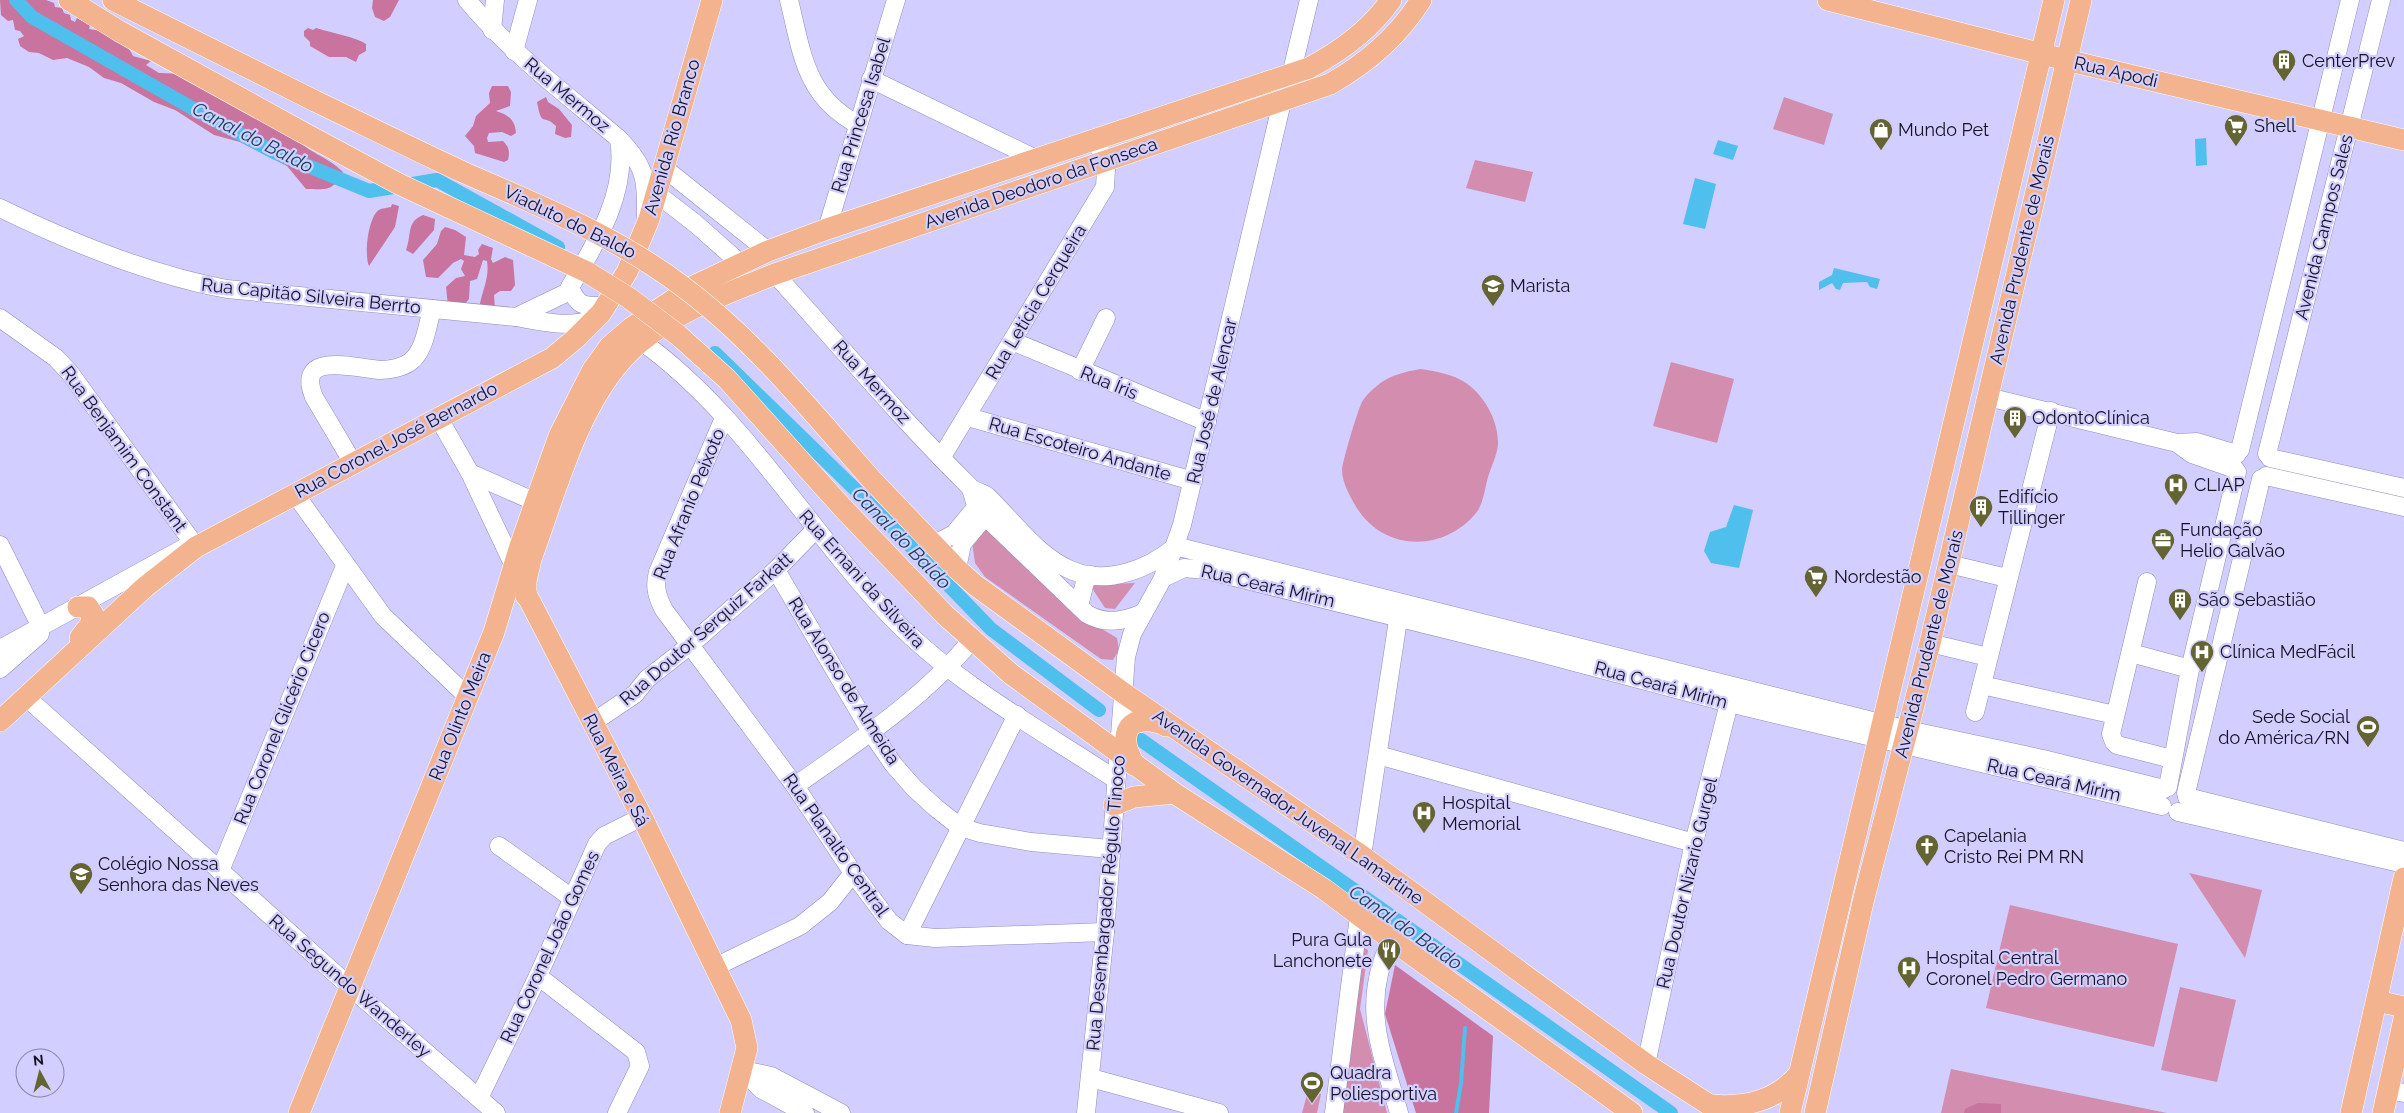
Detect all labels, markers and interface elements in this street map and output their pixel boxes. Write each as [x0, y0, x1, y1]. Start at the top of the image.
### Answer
street label: Rua Princesa Isabel [827, 34, 894, 195]
building icon: CenterPrev [2271, 48, 2297, 82]
place label: CenterPrev [2302, 50, 2396, 71]
street label: Rua Apodi [2072, 52, 2160, 91]
street label: Rua Mermoz [520, 53, 614, 137]
street label: Avenida Rio Branco [639, 56, 704, 217]
water label: Canal do Baldo [189, 97, 317, 177]
supermarket icon: Shell [2223, 113, 2249, 147]
place label: Shell [2254, 115, 2296, 136]
shop icon: Mundo Pet [1868, 117, 1894, 151]
place label: Mundo Pet [1898, 119, 1989, 140]
street label: Avenida Campos Sales [2290, 132, 2357, 322]
street label: Avenida Deodoro da Fonseca [922, 133, 1160, 232]
street label: Avenida Prudente de Morais [1985, 133, 2058, 366]
street label: Viaduto do Baldo [501, 181, 640, 263]
street label: Rua Letícia Cerqueira [981, 220, 1090, 383]
school or university icon: Marista [1480, 273, 1506, 307]
street label: Rua Capitão Silveira Berrto [200, 274, 422, 318]
place label: Marista [1510, 275, 1570, 296]
street label: Rua José de Alencar [1182, 315, 1241, 486]
street label: Rua Mermoz [829, 336, 915, 428]
street label: Rua Íris [1077, 361, 1142, 404]
street label: Rua Benjamim Constant [57, 362, 192, 536]
street label: Rua Coronel José Bernardo [291, 377, 501, 502]
building icon: OdontoClínica [2002, 405, 2028, 439]
place label: OdontoClínica [2032, 407, 2150, 428]
street label: Rua Escoteiro Andante [987, 412, 1174, 485]
street label: Rua Afranio Peixoto [649, 425, 729, 582]
hospital icon: CLIAP [2163, 472, 2189, 506]
place label: CLIAP [2194, 474, 2245, 495]
water label: Canal do Baldo [848, 483, 956, 593]
place label: Edifício Tillinger [1998, 486, 2066, 528]
building icon: Edifício Tillinger [1968, 494, 1994, 528]
street label: Rua Ernani da Silveira [795, 505, 930, 652]
place label: Fundação Helio Galvão [2180, 519, 2285, 561]
street label: Avenida Prudente de Morais [1890, 527, 1967, 760]
office icon: Fundação Helio Galvão [2150, 527, 2176, 561]
street label: Rua Doutor Serquiz Farkatt [615, 548, 796, 709]
street label: Rua Ceará Mirim [1199, 560, 1337, 611]
supermarket icon: Nordestão [1803, 564, 1829, 598]
place label: Nordestão [1834, 566, 1922, 587]
building icon: São Sebastião [2167, 587, 2193, 621]
place label: São Sebastião [2198, 589, 2316, 610]
street label: Rua Alonso de Almeida [784, 593, 905, 768]
street label: Rua Coronel Glicério Cicero [229, 608, 334, 827]
hospital icon: Clínica MedFácil [2189, 639, 2215, 673]
place label: Clínica MedFácil [2220, 641, 2355, 662]
street label: Rua Olinto Meira [424, 648, 495, 783]
street label: Rua Ceará Mirim [1592, 657, 1730, 712]
street label: Avenida Governador Juvenal Lamartine [1149, 705, 1428, 909]
place label: Sede Social do América/RN [2218, 706, 2350, 748]
street label: Rua Meira e Sá [579, 710, 654, 830]
sports icon: Sede Social do América/RN [2355, 714, 2381, 748]
street label: Rua Desembargador Régulo Tinoco [1082, 754, 1129, 1051]
street label: Rua Ceará Mirim [1985, 754, 2123, 805]
street label: Rua Planalto Central [779, 769, 894, 920]
street label: Rua Doutor Nizario Gurgel [1652, 775, 1721, 991]
place label: Hospital Memorial [1442, 792, 1521, 834]
hospital icon: Hospital Memorial [1411, 800, 1437, 834]
place label: Capelania Cristo Rei PM RN [1944, 825, 2084, 867]
church icon: Capelania Cristo Rei PM RN [1914, 833, 1940, 867]
street label: Rua Coronel João Gomes [496, 847, 604, 1046]
place label: Colégio Nossa Senhora das Neves [98, 853, 259, 895]
school or university icon: Colégio Nossa Senhora das Neves [68, 861, 94, 895]
water label: Canal do Baldo [1345, 880, 1467, 974]
street label: Rua Segundo Wanderley [265, 910, 436, 1062]
place label: Pura Gula Lanchonete [1273, 929, 1372, 971]
restaurant icon: Pura Gula Lanchonete [1376, 937, 1402, 971]
place label: Hospital Central Coronel Pedro Germano [1926, 947, 2128, 989]
hospital icon: Hospital Central Coronel Pedro Germano [1896, 955, 1922, 989]
north arrow [15, 1048, 65, 1098]
text: N [32, 1052, 45, 1069]
place label: Quadra Poliesportiva [1330, 1062, 1437, 1104]
sports icon: Quadra Poliesportiva [1299, 1070, 1325, 1104]

